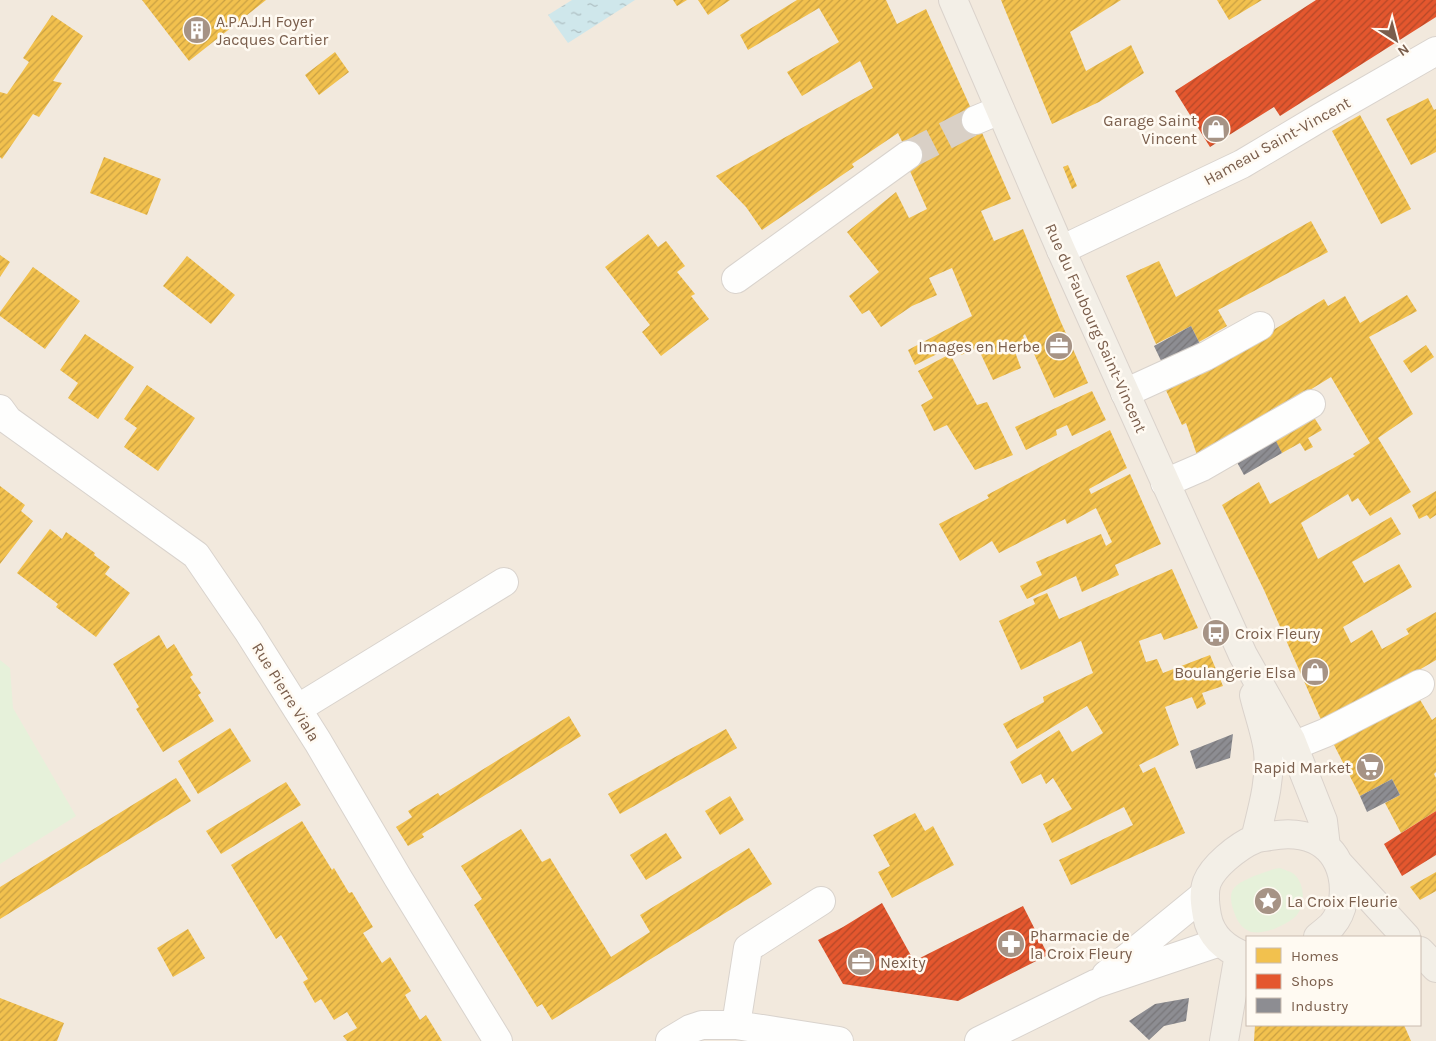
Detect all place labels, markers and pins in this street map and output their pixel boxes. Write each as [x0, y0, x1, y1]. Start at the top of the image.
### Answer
place label: A.P.A.J.H Foyer Jacques Cartier [216, 12, 328, 49]
building icon: A.P.A.J.H Foyer Jacques Cartier [182, 15, 212, 45]
place label: Garage Saint Vincent [1103, 111, 1197, 148]
shop icon: Garage Saint Vincent [1201, 114, 1231, 144]
office icon: Images en Herbe [1044, 331, 1074, 361]
place label: Images en Herbe [918, 337, 1040, 356]
bus stop icon: Croix Fleury [1201, 618, 1231, 648]
place label: Croix Fleury [1235, 624, 1321, 643]
shop icon: Boulangerie Elsa [1300, 657, 1330, 687]
place label: Boulangerie Elsa [1174, 663, 1296, 682]
supermarket icon: Rapid Market [1355, 752, 1385, 782]
place label: Rapid Market [1254, 758, 1351, 777]
place icon: La Croix Fleurie [1253, 886, 1283, 916]
place label: La Croix Fleurie [1287, 892, 1398, 911]
place label: Pharmacie de la Croix Fleury [1030, 926, 1133, 963]
pharmacy icon: Pharmacie de la Croix Fleury [996, 929, 1026, 959]
office icon: Nexity [846, 947, 876, 977]
place label: Nexity [880, 953, 926, 972]

